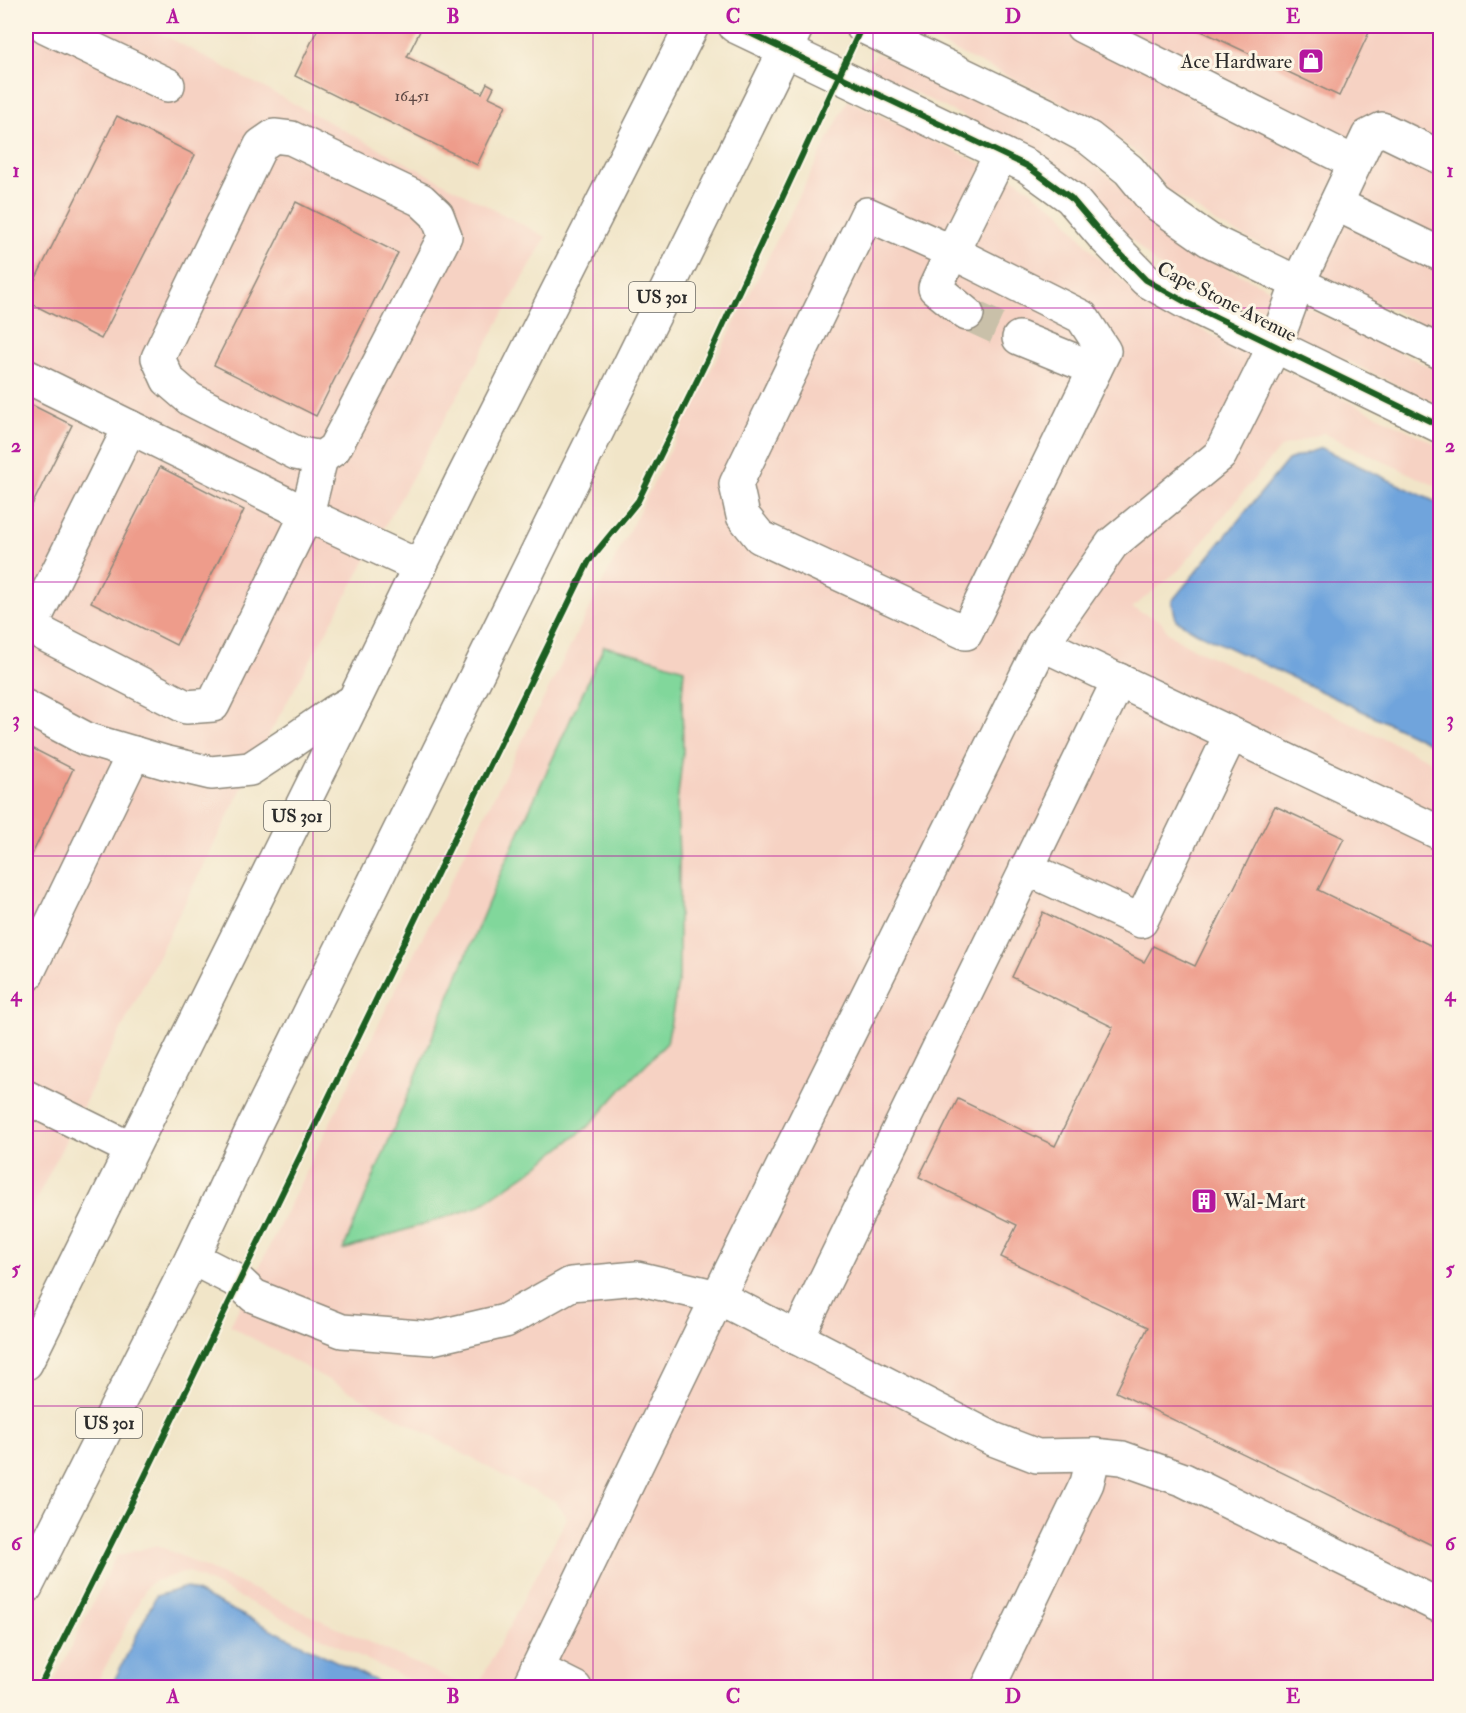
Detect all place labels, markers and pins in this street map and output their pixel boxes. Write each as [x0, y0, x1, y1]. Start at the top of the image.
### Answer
shop icon: Ace Hardware [1296, 46, 1326, 76]
place label: Ace Hardware [1180, 49, 1292, 74]
building icon: Wal-Mart [1189, 1186, 1219, 1216]
place label: Wal-Mart [1223, 1189, 1306, 1214]

